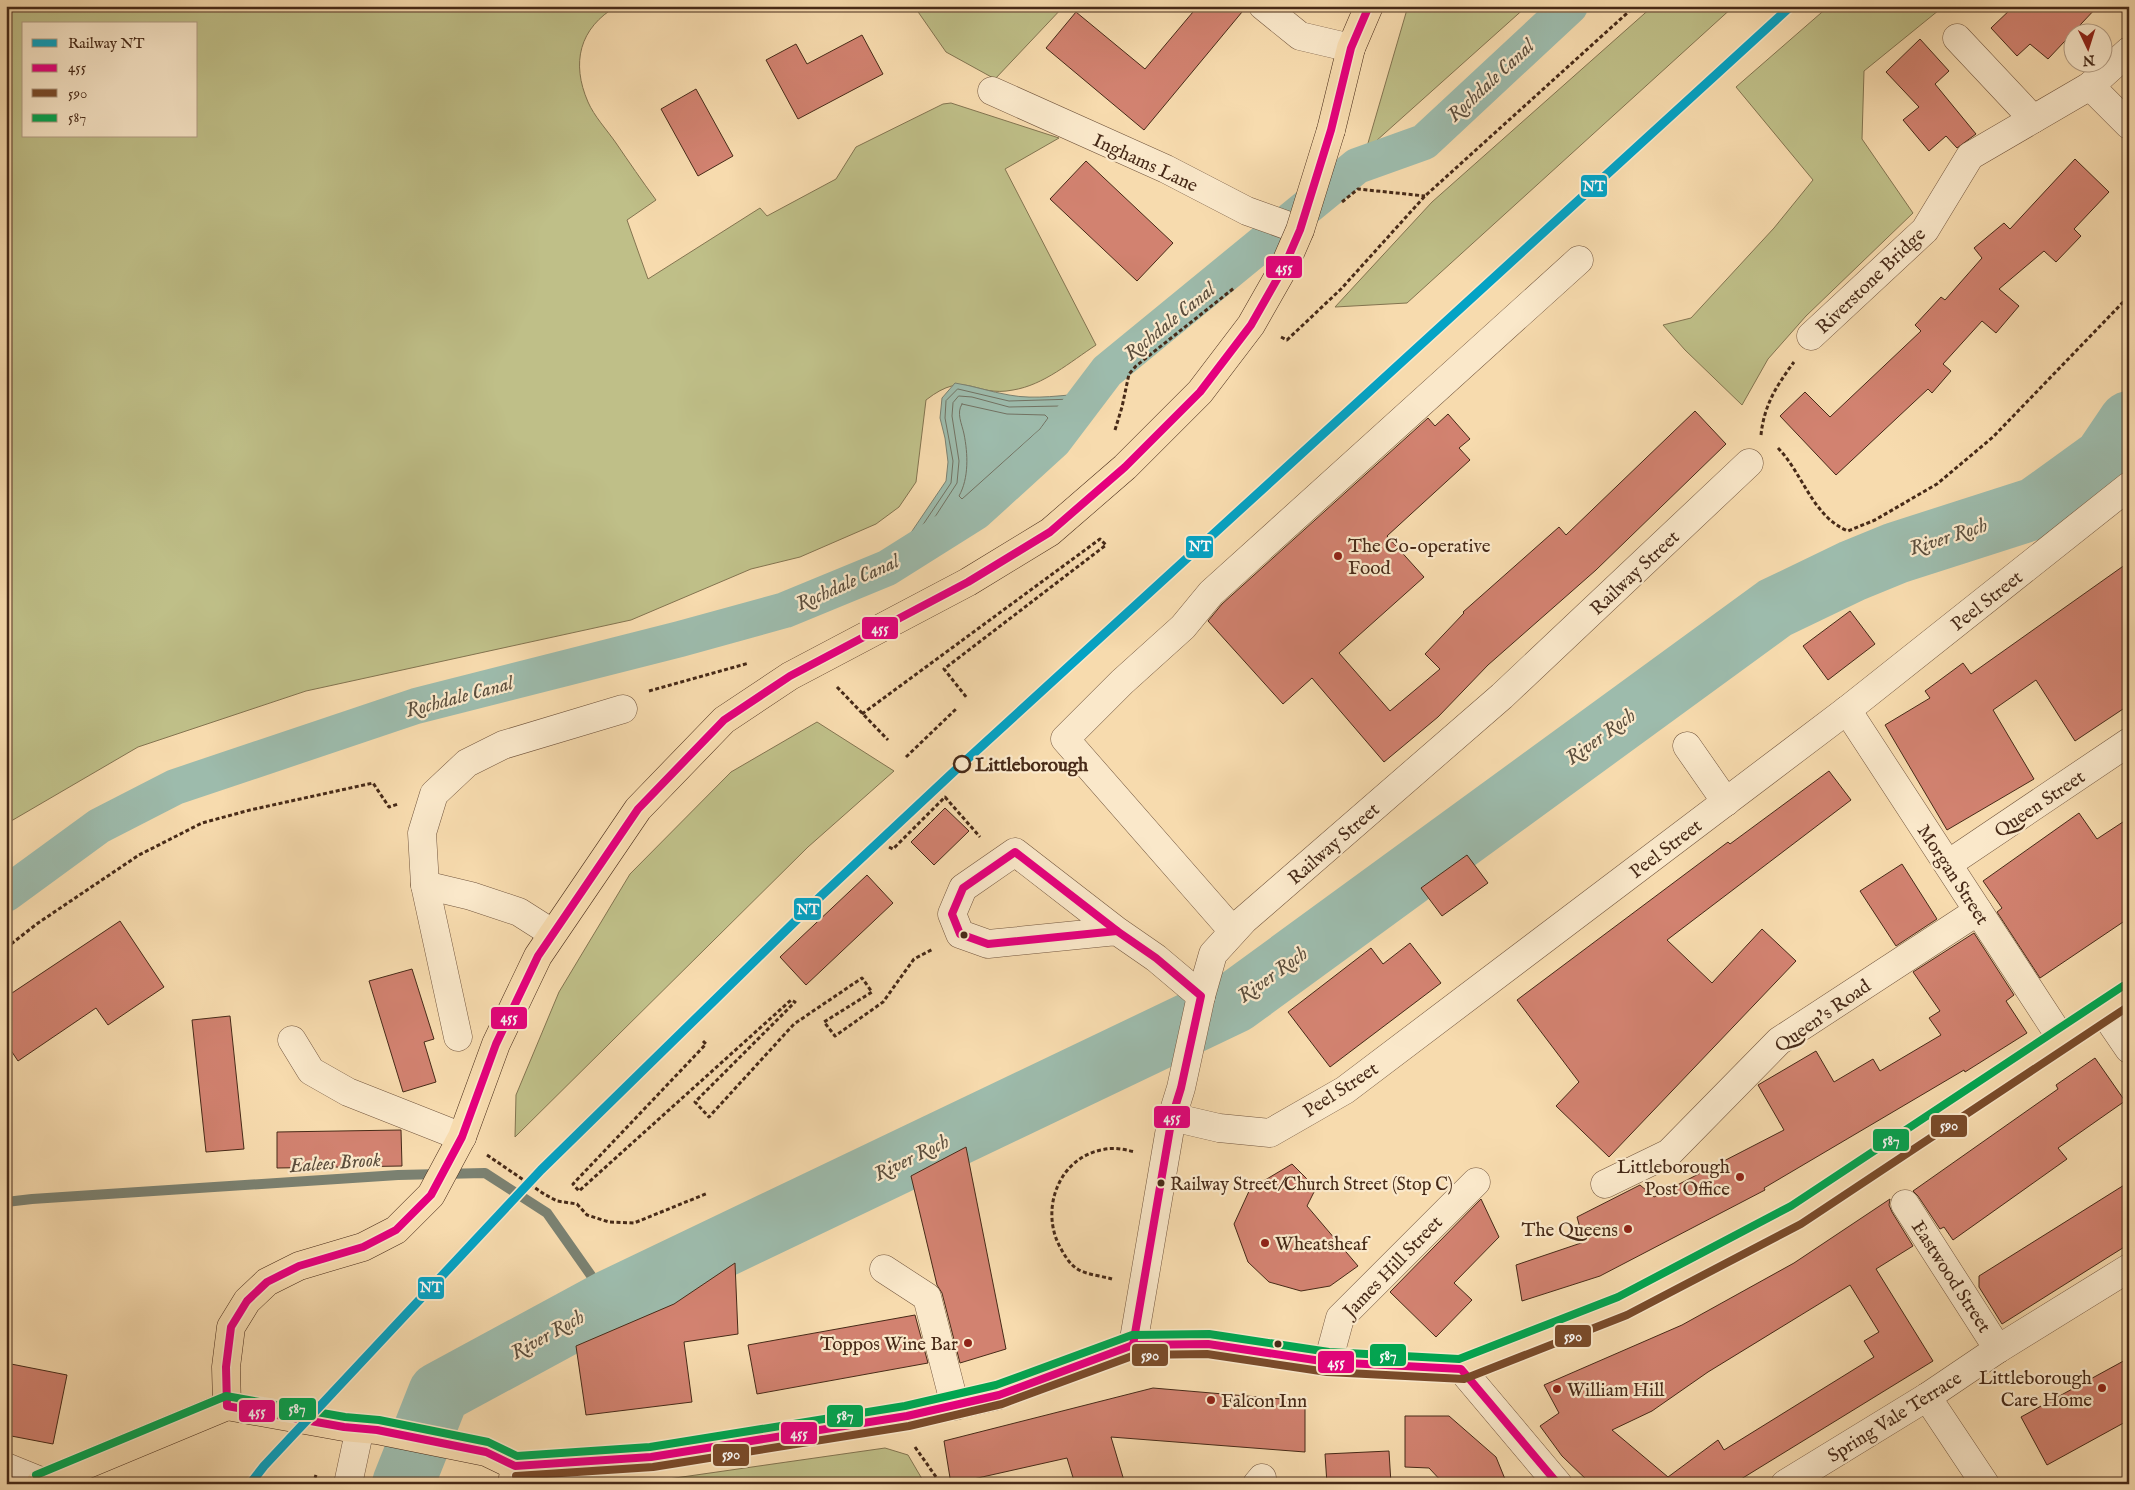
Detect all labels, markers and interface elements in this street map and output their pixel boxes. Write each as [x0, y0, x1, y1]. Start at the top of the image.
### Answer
legend [22, 22, 198, 138]
north arrow [2062, 22, 2112, 72]
water label: Rochdale Canal [1442, 33, 1542, 128]
text: Railway NT [68, 34, 144, 53]
text: N [2082, 51, 2097, 69]
text: 455 [68, 58, 87, 77]
text: 590 [68, 84, 87, 103]
text: 587 [68, 108, 86, 127]
street label: Inghams Lane [1089, 129, 1202, 199]
line badge: NT [1580, 174, 1608, 198]
text: NT [1582, 178, 1606, 196]
street label: Riverstone Bridge [1811, 223, 1931, 340]
line badge: 455 [1265, 255, 1303, 279]
text: 455 [1276, 259, 1292, 277]
water label: Rochdale Canal [1119, 276, 1222, 367]
water label: River Roch [1906, 513, 1991, 562]
street label: Railway Street [1586, 526, 1685, 621]
line badge: NT [1185, 535, 1214, 559]
place label: The Co-operative Food [1348, 535, 1491, 581]
text: NT [1188, 538, 1212, 556]
water label: Rochdale Canal [792, 549, 905, 617]
marker: The Co-operative Food [1332, 550, 1344, 562]
street label: Peel Street [1946, 566, 2028, 637]
line badge: 455 [861, 616, 899, 640]
text: 455 [872, 620, 888, 638]
water label: Rochdale Canal [403, 670, 518, 724]
water label: River Roch [1561, 703, 1641, 771]
place label: Littleborough [975, 754, 1089, 778]
marker: Littleborough [953, 755, 971, 773]
street label: Queen Street [1990, 765, 2090, 844]
street label: Railway Street [1284, 798, 1385, 891]
street label: Peel Street [1625, 814, 1708, 885]
street label: Morgan Street [1911, 820, 1994, 930]
line badge: NT [793, 897, 822, 921]
text: NT [796, 901, 820, 919]
unlabelled marker [959, 930, 969, 940]
water label: River Roch [1233, 941, 1313, 1009]
street label: Queen's Road [1770, 974, 1877, 1059]
line badge: 455 [490, 1006, 528, 1030]
text: 455 [501, 1009, 517, 1027]
street label: Peel Street [1299, 1057, 1384, 1124]
line badge: 455 [1153, 1105, 1191, 1129]
text: 455 [1164, 1109, 1180, 1127]
line badge: 590 [1930, 1114, 1968, 1138]
text: 590 [1940, 1117, 1958, 1135]
line badge: 587 [1872, 1128, 1910, 1152]
water label: River Roch [870, 1129, 954, 1187]
text: 587 [1882, 1132, 1900, 1150]
water label: Ealees Brook [287, 1148, 382, 1179]
place label: Littleborough Post Office [1617, 1156, 1730, 1202]
marker: Littleborough Post Office [1734, 1171, 1746, 1183]
place label: Railway Street/Church Street (Stop C) [1170, 1174, 1453, 1197]
marker: Railway Street/Church Street (Stop C) [1156, 1178, 1166, 1188]
street label: James Hill Street [1337, 1211, 1449, 1325]
street label: Eastwood Street [1905, 1217, 1996, 1338]
place label: The Queens [1521, 1219, 1618, 1243]
marker: The Queens [1622, 1223, 1634, 1235]
place label: Wheatsheaf [1275, 1233, 1371, 1257]
marker: Wheatsheaf [1259, 1237, 1271, 1249]
line badge: NT [417, 1276, 445, 1300]
text: NT [419, 1279, 443, 1297]
water label: River Roch [506, 1305, 590, 1366]
line badge: 590 [1554, 1324, 1592, 1348]
text: 590 [1564, 1328, 1582, 1346]
place label: Toppos Wine Bar [820, 1333, 958, 1357]
marker: Toppos Wine Bar [962, 1337, 974, 1349]
unlabelled marker [1273, 1339, 1283, 1349]
line badge: 590 [1131, 1343, 1169, 1367]
line badge: 587 [1369, 1343, 1407, 1367]
text: 590 [1141, 1347, 1159, 1365]
text: 587 [1379, 1347, 1397, 1365]
line badge: 455 [1317, 1350, 1355, 1374]
text: 455 [1328, 1354, 1344, 1372]
street label: Spring Vale Terrace [1823, 1367, 1967, 1469]
place label: Littleborough Care Home [1979, 1367, 2092, 1413]
place label: William Hill [1567, 1379, 1665, 1403]
marker: Littleborough Care Home [2096, 1382, 2108, 1394]
marker: William Hill [1551, 1383, 1563, 1395]
place label: Falcon Inn [1221, 1390, 1307, 1414]
marker: Falcon Inn [1205, 1394, 1217, 1406]
line badge: 587 [278, 1397, 317, 1421]
line badge: 455 [238, 1399, 276, 1423]
text: 587 [288, 1400, 306, 1418]
text: 455 [249, 1403, 265, 1421]
line badge: 587 [826, 1404, 864, 1428]
text: 587 [836, 1407, 854, 1425]
line badge: 455 [780, 1421, 818, 1445]
text: 455 [791, 1425, 807, 1443]
line badge: 590 [712, 1443, 750, 1467]
text: 590 [722, 1446, 740, 1464]

